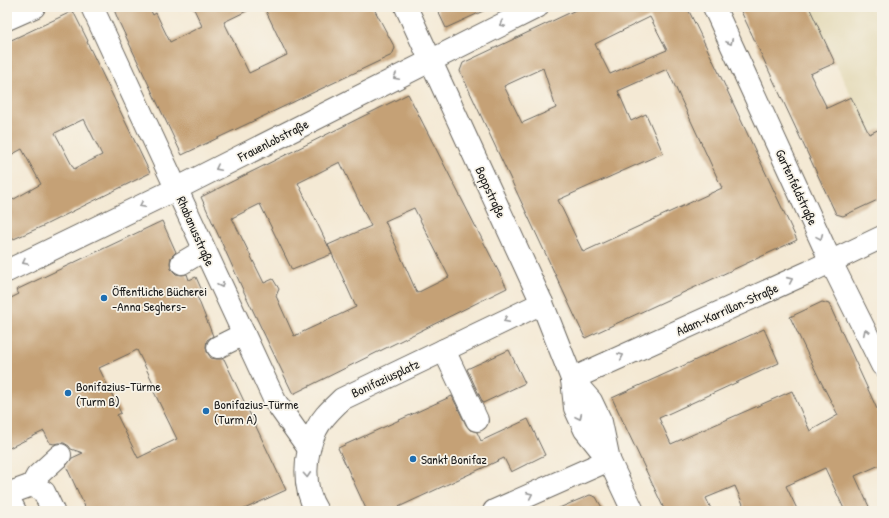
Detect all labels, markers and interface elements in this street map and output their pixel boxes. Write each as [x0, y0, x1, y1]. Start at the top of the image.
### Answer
one-way arrow [499, 20, 506, 27]
one-way arrow [725, 38, 733, 46]
one-way arrow [392, 73, 400, 80]
street label: Frauenlobstraße [234, 115, 311, 166]
street label: Gartenfeldstraße [772, 146, 822, 228]
one-way arrow [214, 163, 222, 171]
street label: Boppstraße [471, 163, 511, 221]
street label: Rhabanusstraße [173, 193, 219, 269]
one-way arrow [139, 200, 147, 208]
one-way arrow [815, 232, 823, 240]
one-way arrow [22, 257, 30, 265]
one-way arrow [786, 277, 794, 285]
street label: Adam-Karrillon-Straße [673, 278, 781, 340]
one-way arrow [216, 281, 224, 288]
place label: Öffentliche Bücherei -Anna Seghers- [112, 282, 207, 315]
marker: Öffentliche Bücherei -Anna Seghers- [99, 293, 109, 303]
one-way arrow [503, 315, 511, 323]
one-way arrow [863, 328, 871, 336]
one-way arrow [617, 353, 624, 361]
street label: Bonifaziusplatz [348, 354, 422, 402]
place label: Bonifazius-Türme (Turm B) [76, 377, 161, 410]
marker: Bonifazius-Türme (Turm B) [63, 388, 73, 398]
place label: Bonifazius-Türme (Turm A) [214, 395, 299, 428]
marker: Bonifazius-Türme (Turm A) [201, 406, 211, 416]
one-way arrow [574, 413, 582, 420]
place label: Sankt Bonifaz [421, 450, 487, 468]
marker: Sankt Bonifaz [408, 454, 418, 464]
one-way arrow [302, 472, 311, 478]
one-way arrow [525, 492, 533, 500]

